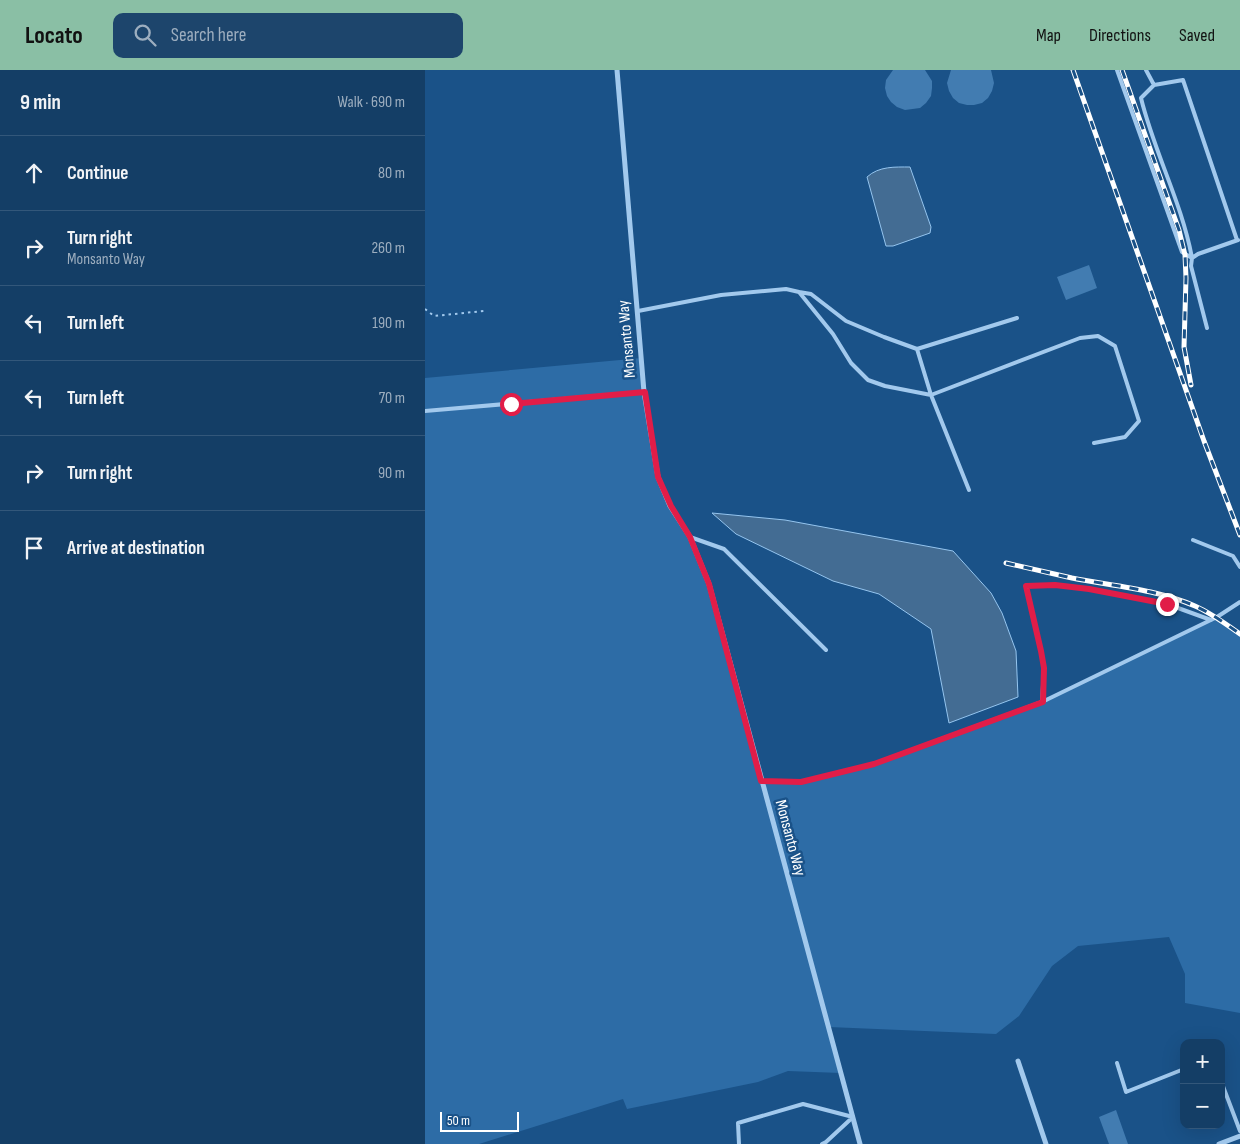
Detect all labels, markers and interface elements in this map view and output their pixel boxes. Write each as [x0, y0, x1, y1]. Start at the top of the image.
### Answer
search box [113, 13, 463, 58]
text: Locato [25, 21, 83, 50]
icon: search [131, 21, 159, 49]
text: Search here [171, 24, 246, 47]
text: Map [1036, 25, 1061, 46]
text: Directions [1089, 25, 1151, 46]
text: Saved [1179, 25, 1215, 46]
text: 9 min [20, 90, 61, 115]
text: Walk · 690 m [338, 93, 405, 112]
icon: ahead [20, 159, 48, 187]
text: Continue [67, 162, 128, 185]
text: 80 m [378, 164, 405, 183]
text: Turn right [67, 227, 132, 250]
icon: right [20, 234, 48, 262]
text: 260 m [371, 239, 405, 258]
text: Monsanto Way [67, 250, 145, 269]
street label: Monsanto Way [614, 299, 640, 379]
icon: left [20, 309, 48, 337]
text: Turn left [67, 312, 124, 335]
text: 190 m [372, 314, 405, 333]
icon: left [20, 384, 48, 412]
text: Turn left [67, 387, 124, 410]
text: 70 m [379, 389, 405, 408]
route start [500, 393, 523, 416]
icon: right [20, 459, 48, 487]
text: Turn right [67, 462, 132, 485]
text: 90 m [378, 464, 405, 483]
icon: arrive [20, 534, 48, 562]
text: Arrive at destination [67, 537, 205, 560]
route end [1156, 593, 1179, 616]
street label: Monsanto Way [771, 798, 809, 878]
map controls [1180, 1039, 1225, 1129]
button: + [1180, 1039, 1225, 1084]
button: − [1180, 1084, 1225, 1129]
scale bar [440, 1109, 519, 1132]
text: 50 m [447, 1112, 470, 1129]

